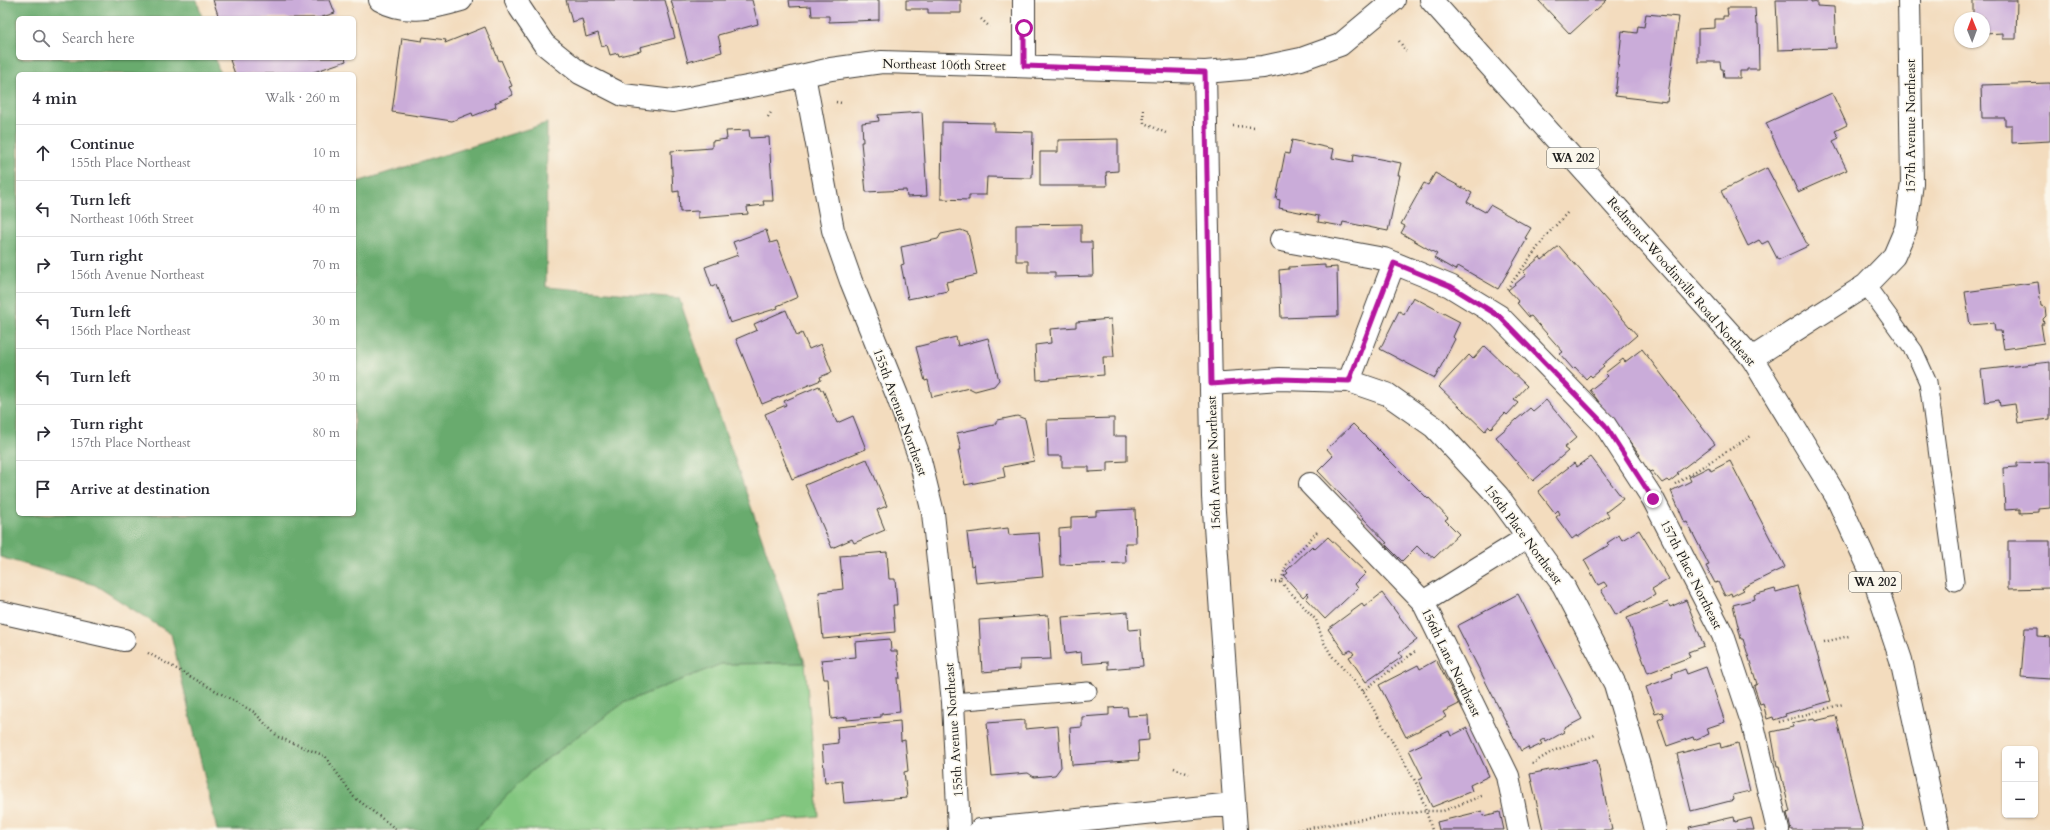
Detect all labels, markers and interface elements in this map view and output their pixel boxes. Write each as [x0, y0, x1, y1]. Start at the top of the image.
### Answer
north arrow [1954, 12, 1990, 48]
search box [16, 16, 356, 60]
route start [1015, 19, 1033, 37]
icon: search [30, 27, 52, 49]
text: Search here [62, 28, 135, 48]
street label: Northeast 106th Street [882, 55, 1006, 75]
street label: 157th Avenue Northeast [1902, 59, 1920, 193]
text: 4 min [32, 87, 77, 110]
text: Walk · 260 m [265, 89, 340, 107]
text: Continue [70, 134, 135, 154]
icon: ahead [32, 142, 54, 164]
text: 10 m [312, 144, 340, 162]
road number: WA 202 [1547, 148, 1599, 168]
text: 155th Place Northeast [70, 154, 191, 172]
text: Turn left [70, 190, 131, 210]
street label: Redmond-Woodinville Road Northeast [1603, 193, 1760, 370]
icon: left [32, 198, 54, 220]
text: 40 m [312, 200, 340, 218]
text: Northeast 106th Street [70, 210, 194, 228]
text: Turn right [70, 246, 143, 266]
icon: right [32, 254, 54, 276]
text: 70 m [312, 256, 340, 274]
text: 156th Avenue Northeast [70, 266, 204, 284]
text: Turn left [70, 302, 131, 322]
icon: left [32, 310, 54, 332]
text: 30 m [312, 312, 340, 330]
text: 156th Place Northeast [70, 322, 191, 340]
street label: 155th Avenue Northeast [869, 346, 932, 479]
icon: left [32, 366, 54, 388]
text: Turn left [70, 367, 131, 387]
text: 30 m [312, 368, 340, 386]
street label: 156th Avenue Northeast [1203, 395, 1225, 530]
text: Turn right [70, 414, 143, 434]
icon: right [32, 422, 54, 444]
text: 80 m [312, 424, 340, 442]
text: 157th Place Northeast [70, 434, 191, 452]
icon: arrive [32, 478, 54, 500]
text: Arrive at destination [70, 479, 210, 499]
street label: 156th Place Northeast [1480, 481, 1567, 588]
route end [1644, 490, 1662, 508]
street label: 157th Place Northeast [1656, 517, 1727, 632]
road number: WA 202 [1849, 572, 1901, 592]
street label: 156th Lane Northeast [1417, 605, 1485, 720]
street label: 155th Avenue Northeast [940, 662, 968, 798]
map controls [2002, 746, 2038, 818]
button: + [2002, 746, 2038, 782]
button: − [2002, 782, 2038, 818]

